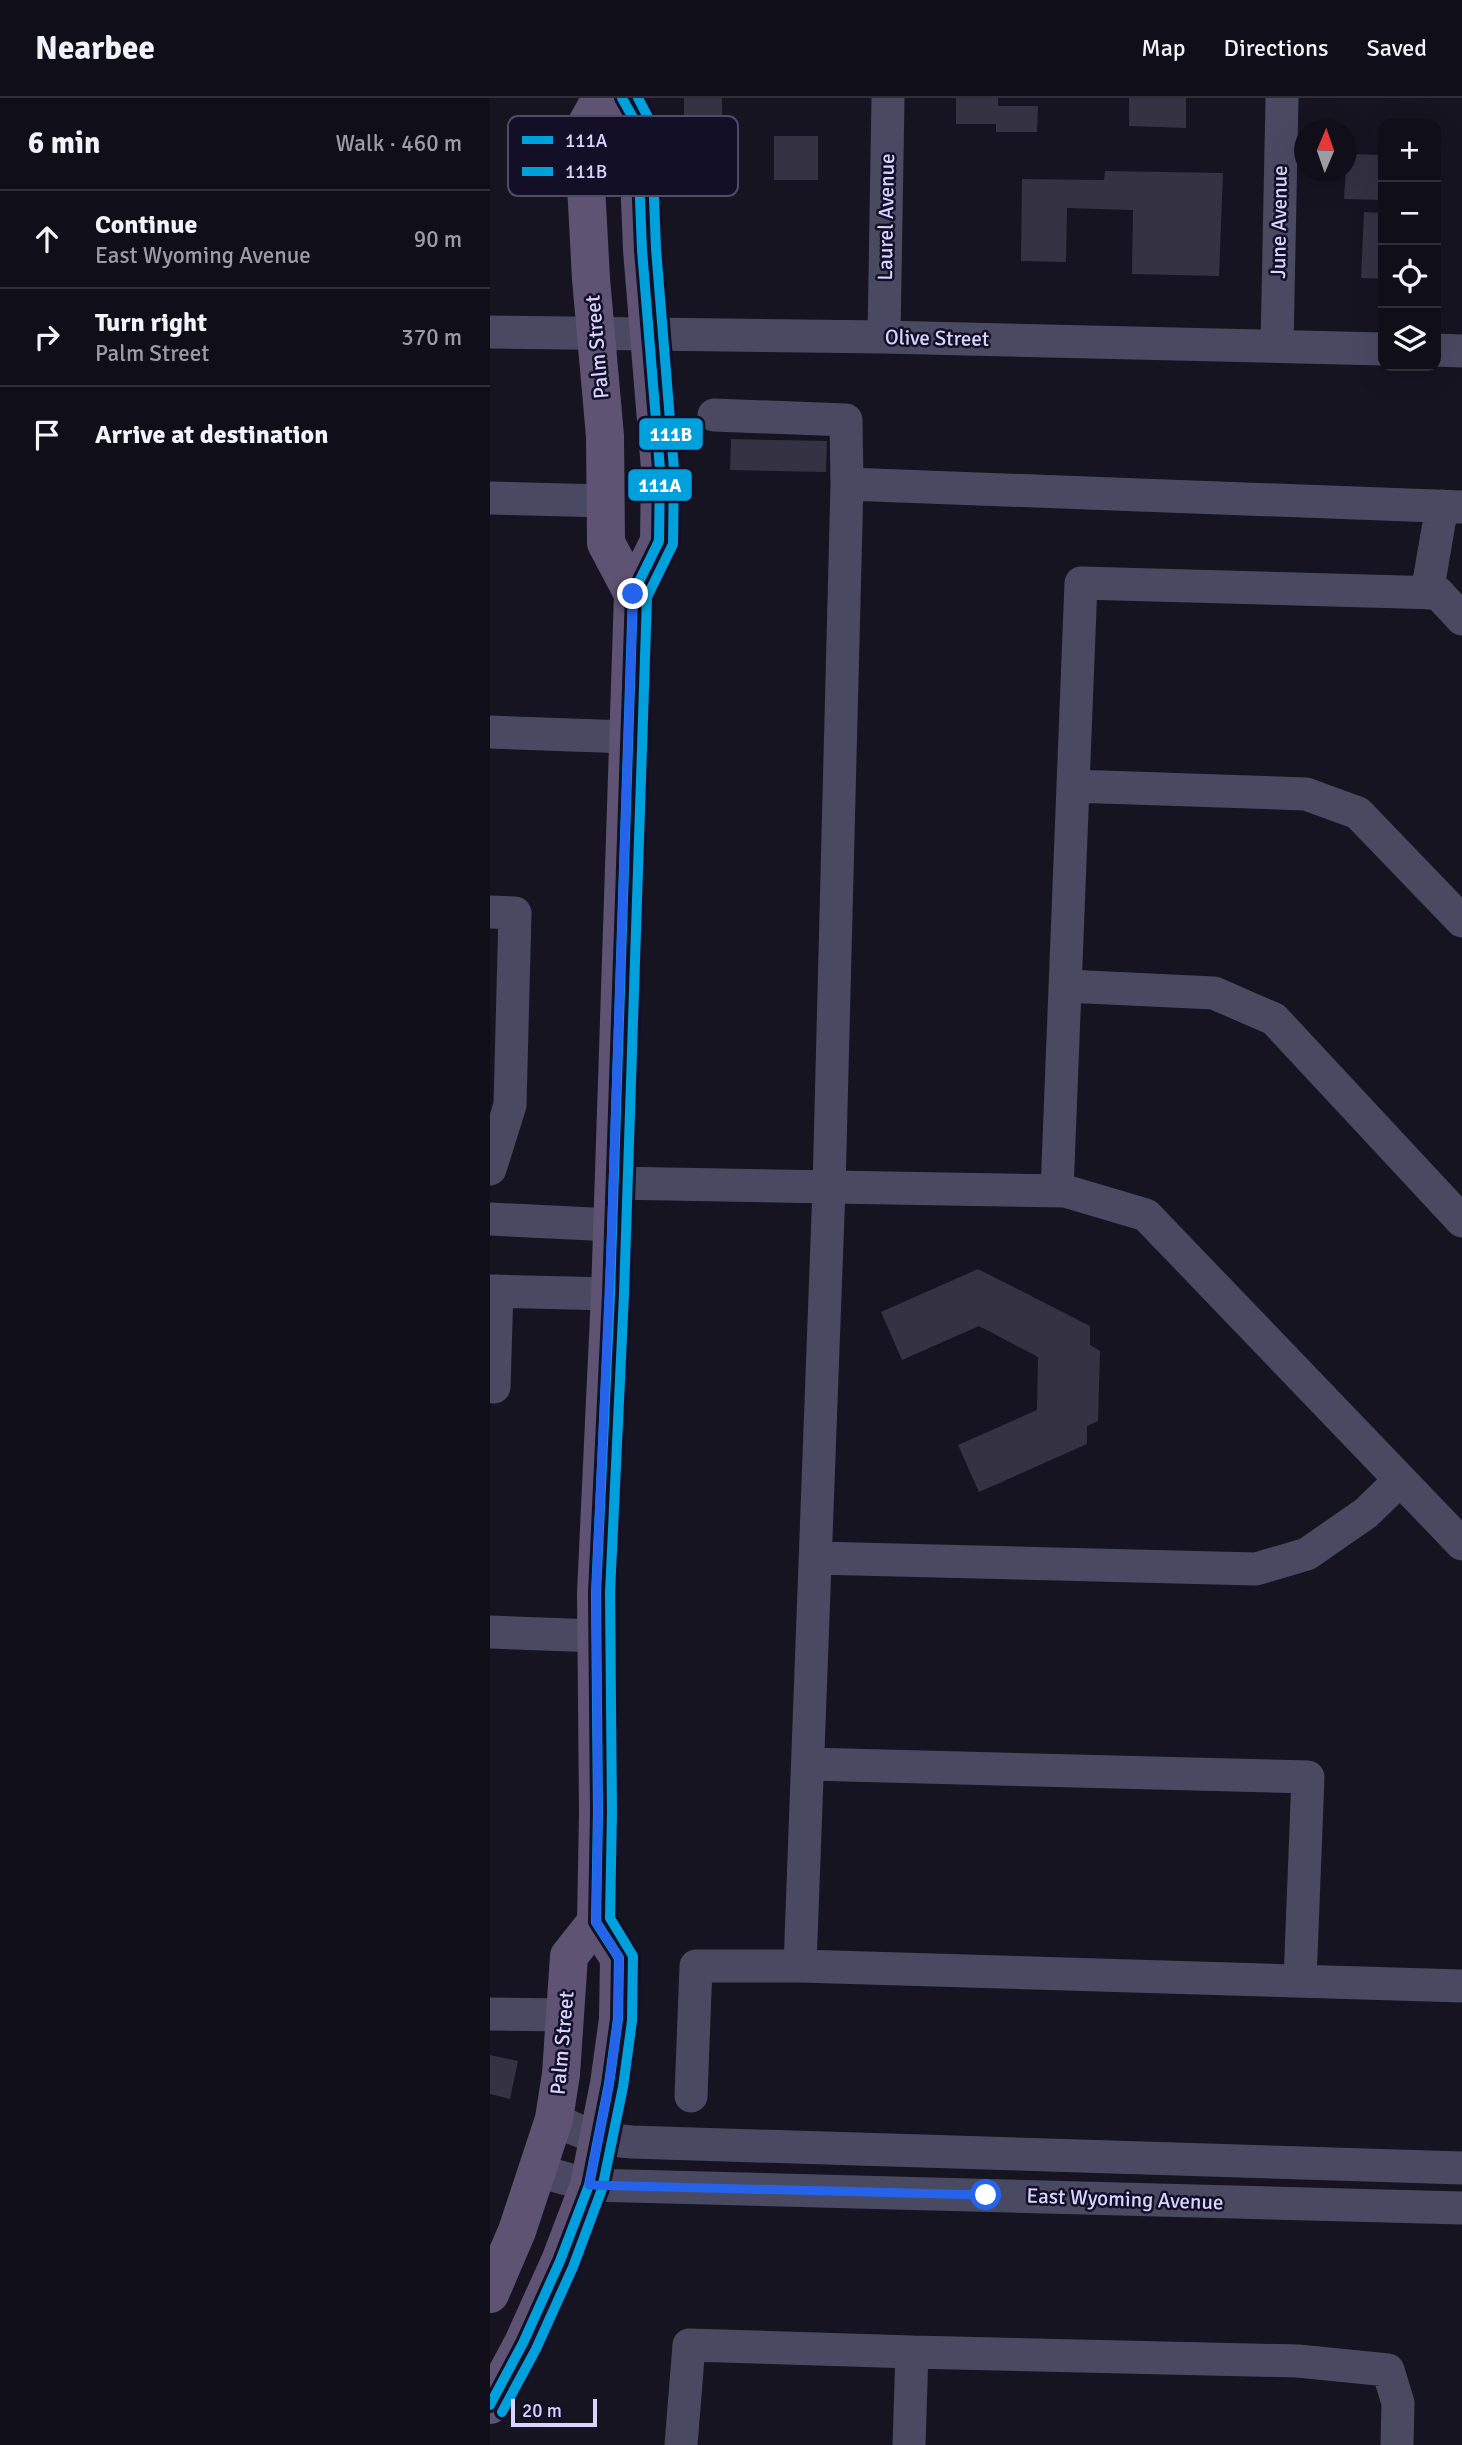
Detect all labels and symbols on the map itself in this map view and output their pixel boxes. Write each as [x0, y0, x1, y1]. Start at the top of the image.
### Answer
legend [508, 116, 738, 196]
north arrow [1294, 119, 1357, 182]
text: 111A [565, 129, 608, 153]
street label: Laurel Avenue [872, 153, 900, 281]
text: 111B [565, 160, 607, 184]
street label: June Avenue [1265, 165, 1293, 279]
street label: Palm Street [580, 294, 614, 400]
street label: Olive Street [885, 324, 989, 352]
line badge: 111B [638, 417, 704, 451]
text: 111B [650, 423, 693, 447]
line badge: 111A [627, 468, 693, 502]
text: 111A [639, 474, 681, 498]
route end [617, 578, 648, 609]
street label: Palm Street [545, 1990, 579, 2096]
route start [970, 2179, 1001, 2210]
street label: East Wyoming Avenue [1026, 2183, 1224, 2215]
scale bar [511, 2396, 597, 2428]

